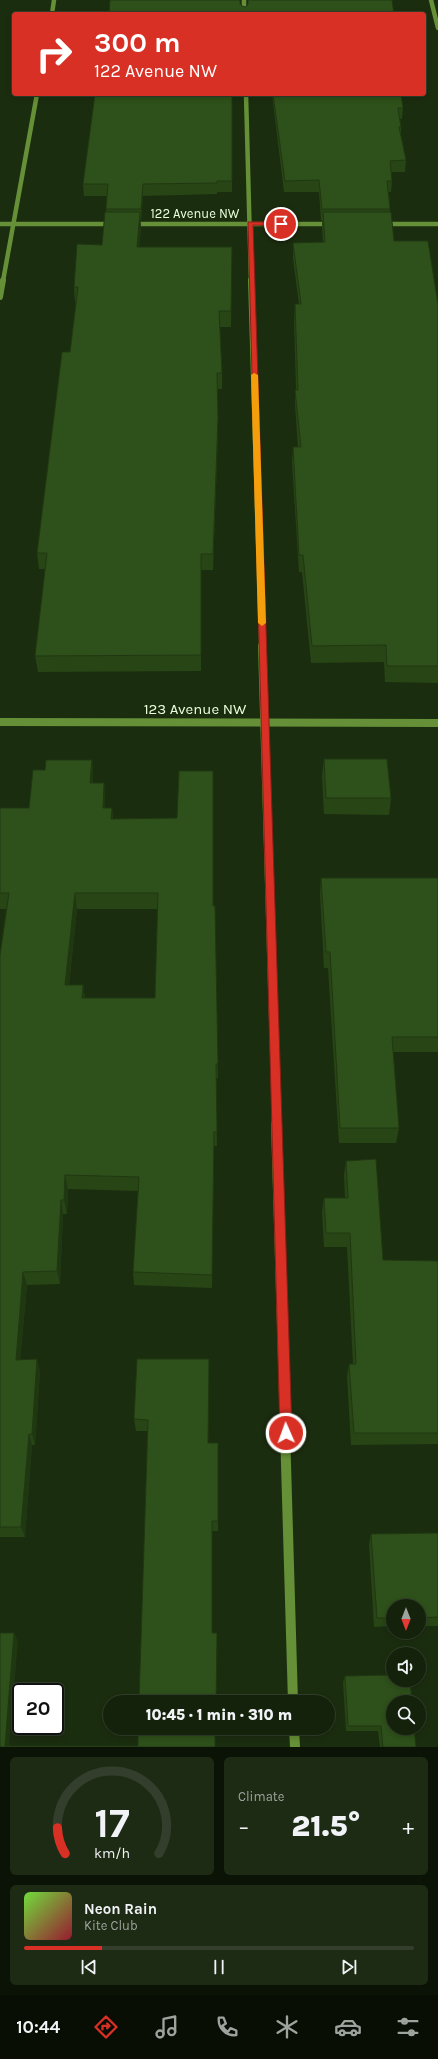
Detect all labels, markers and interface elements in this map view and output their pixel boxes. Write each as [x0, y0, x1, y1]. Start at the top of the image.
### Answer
text: 300 m [94, 26, 181, 59]
icon: right [28, 28, 80, 80]
text: 122 Avenue NW [94, 60, 217, 82]
street label: 122 Avenue NW [151, 206, 240, 221]
pin [264, 207, 298, 241]
icon: arrive [270, 213, 292, 235]
street label: 123 Avenue NW [144, 700, 247, 718]
position arrow [265, 1412, 307, 1454]
north arrow [386, 1599, 426, 1639]
map controls [386, 1599, 426, 1735]
button: sound [386, 1647, 426, 1687]
speed limit sign: 20 [12, 1683, 64, 1735]
button: search [386, 1695, 426, 1735]
text: 10:45 · 1 min · 310 m [146, 1706, 292, 1724]
text: Climate [238, 1789, 284, 1804]
text: 17 [94, 1799, 130, 1847]
text: 21.5° [291, 1808, 361, 1844]
text: − [238, 1814, 250, 1840]
text: + [402, 1814, 414, 1840]
text: km/h [94, 1845, 130, 1862]
text: Neon Rain [84, 1900, 157, 1918]
text: Kite Club [84, 1918, 138, 1933]
icon: previous [78, 1956, 100, 1978]
icon: pause [208, 1956, 230, 1978]
icon: next [338, 1956, 360, 1978]
icon: directions [92, 2013, 120, 2041]
icon: music [153, 2013, 181, 2041]
icon: phone [213, 2013, 241, 2041]
icon: climate [273, 2013, 301, 2041]
icon: car [334, 2013, 362, 2041]
icon: filters [394, 2013, 422, 2041]
text: 10:44 [16, 2016, 60, 2038]

